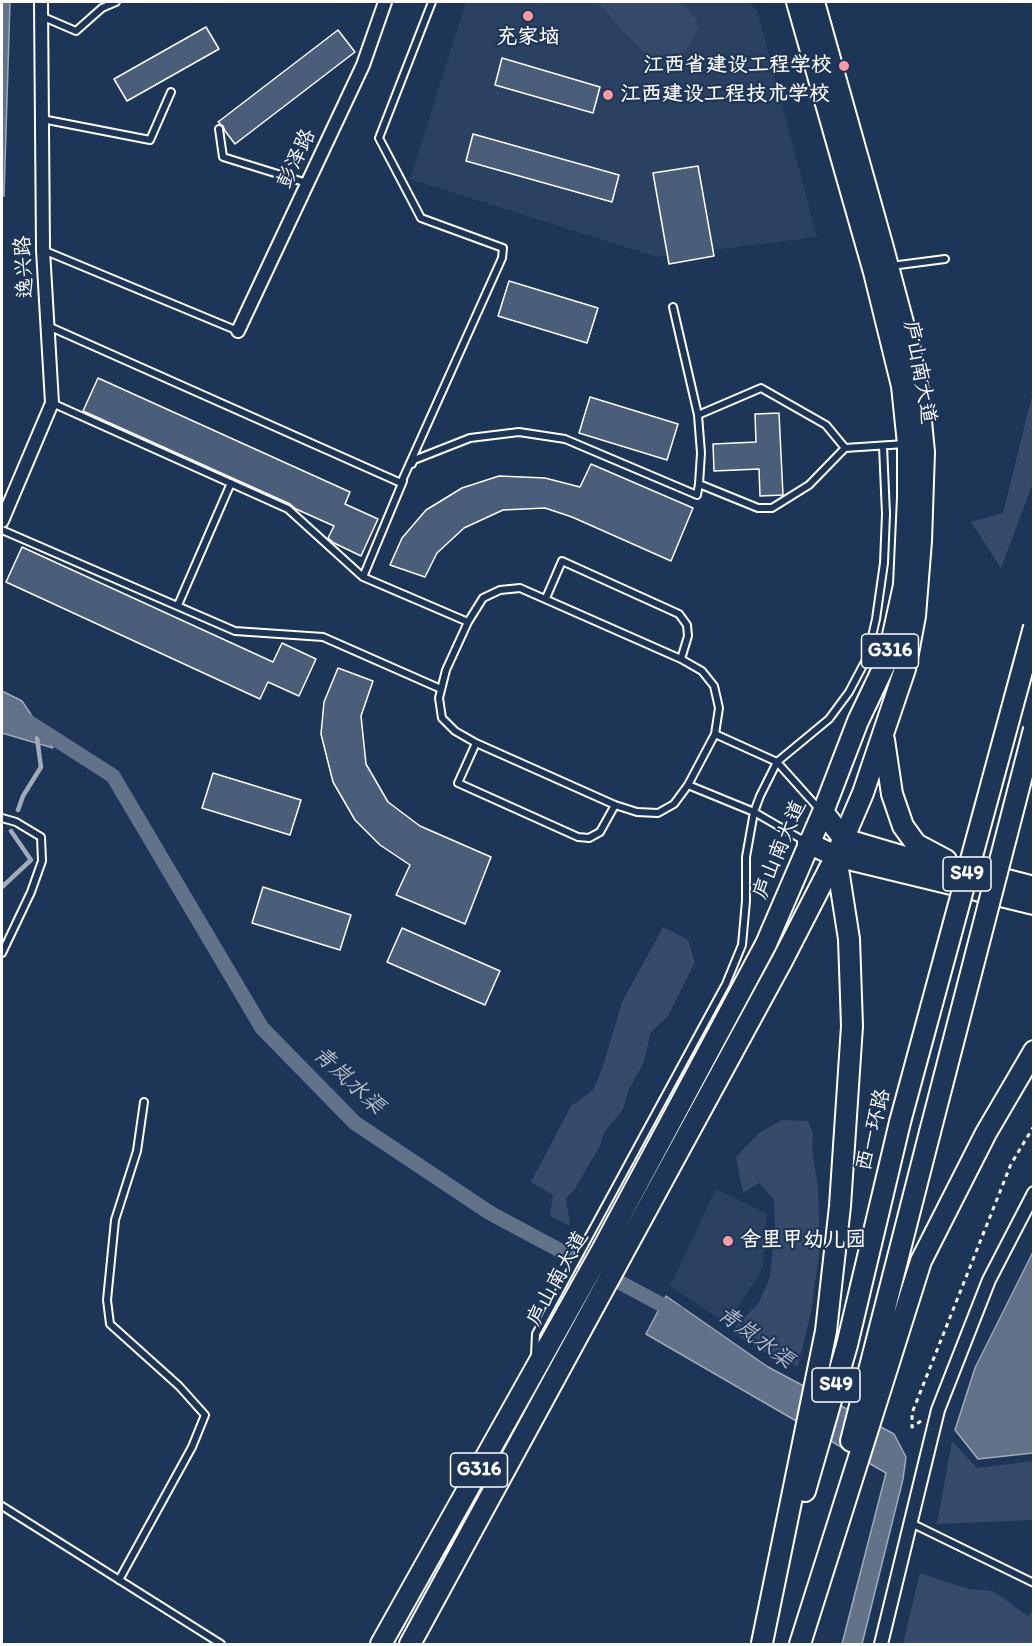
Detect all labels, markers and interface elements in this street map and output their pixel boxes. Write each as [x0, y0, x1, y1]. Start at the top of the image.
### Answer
marker: 充家垴 [521, 9, 535, 23]
place label: 充家垴 [497, 25, 559, 51]
place label: 江西省建设工程学校 [643, 53, 832, 79]
marker: 江西省建设工程学校 [837, 59, 851, 73]
place label: 江西建设工程技术学校 [620, 82, 830, 108]
marker: 江西建设工程技术学校 [601, 88, 615, 102]
street label: 彭泽路 [272, 125, 322, 193]
street label: 逸兴路 [11, 235, 39, 299]
street label: 庐山南大道 [897, 318, 941, 426]
road number: G316 [862, 634, 918, 668]
street label: 庐山南大道 [748, 797, 812, 903]
road number: S49 [943, 857, 991, 891]
water label: 青岚水渠 [307, 1041, 389, 1121]
street label: 西一环路 [852, 1086, 896, 1174]
street label: 庐山南大道 [522, 1227, 594, 1331]
place label: 舍里甲幼儿园 [740, 1228, 866, 1254]
marker: 舍里甲幼儿园 [721, 1234, 735, 1248]
water label: 青岚水渠 [712, 1301, 798, 1375]
road number: S49 [812, 1368, 860, 1402]
road number: G316 [450, 1453, 508, 1487]

